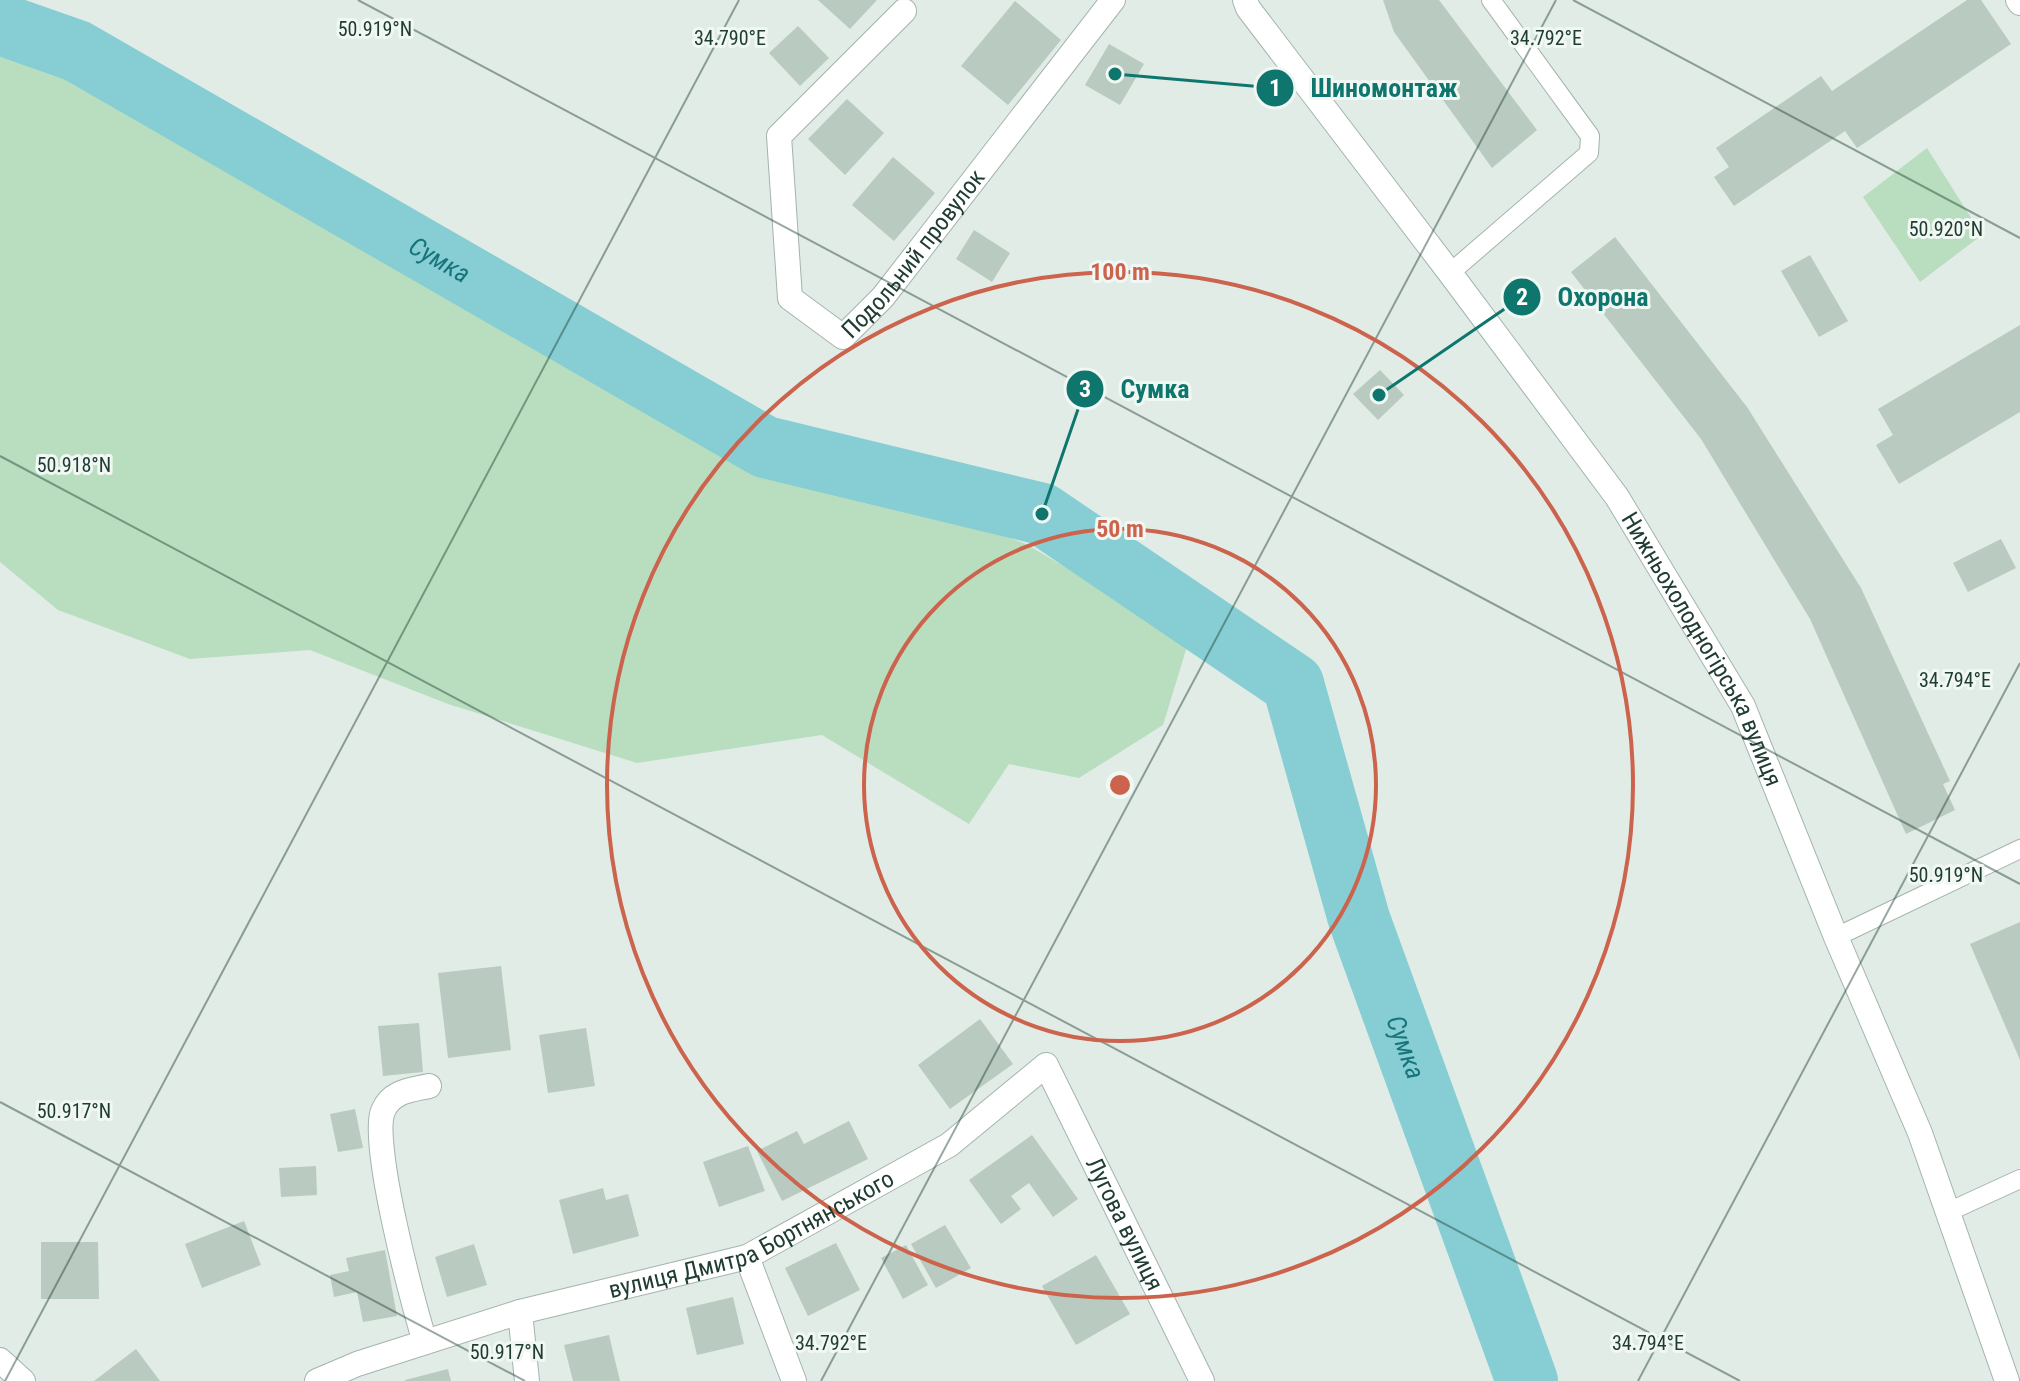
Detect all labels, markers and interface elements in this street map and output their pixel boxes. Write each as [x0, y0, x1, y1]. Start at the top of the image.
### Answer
text: 50.919°N [338, 17, 412, 41]
text: 34.790°E [694, 26, 766, 50]
text: 34.792°E [1510, 26, 1582, 50]
callout: Шиномонтаж [1255, 63, 1474, 113]
text: Шиномонтаж [1310, 73, 1458, 103]
text: 1 [1269, 74, 1281, 102]
street label: Подольний провулок [836, 163, 991, 344]
text: 50.920°N [1909, 217, 1983, 241]
water label: Сумка [404, 230, 475, 289]
text: 100 m [1090, 258, 1150, 286]
callout: Охорона [1502, 272, 1665, 322]
text: Охорона [1558, 282, 1648, 312]
text: 2 [1516, 283, 1528, 311]
callout: Сумка [1065, 364, 1206, 414]
text: Сумка [1121, 374, 1190, 404]
text: 3 [1079, 375, 1091, 403]
text: 50.918°N [37, 453, 111, 477]
street label: Нижньохолодногірська вулиця [1616, 507, 1788, 790]
text: 50 m [1096, 515, 1144, 543]
text: 34.794°E [1919, 668, 1991, 692]
centre of rings [1106, 771, 1134, 799]
text: 50.919°N [1909, 863, 1983, 887]
water label: Сумка [1380, 1011, 1431, 1083]
text: 50.917°N [37, 1099, 111, 1123]
street label: Лугова вулиця [1080, 1153, 1169, 1295]
street label: вулиця Дмитра Бортнянського [606, 1164, 899, 1304]
text: 34.792°E [795, 1331, 867, 1355]
text: 34.794°E [1612, 1331, 1684, 1355]
text: 50.917°N [470, 1340, 544, 1364]

